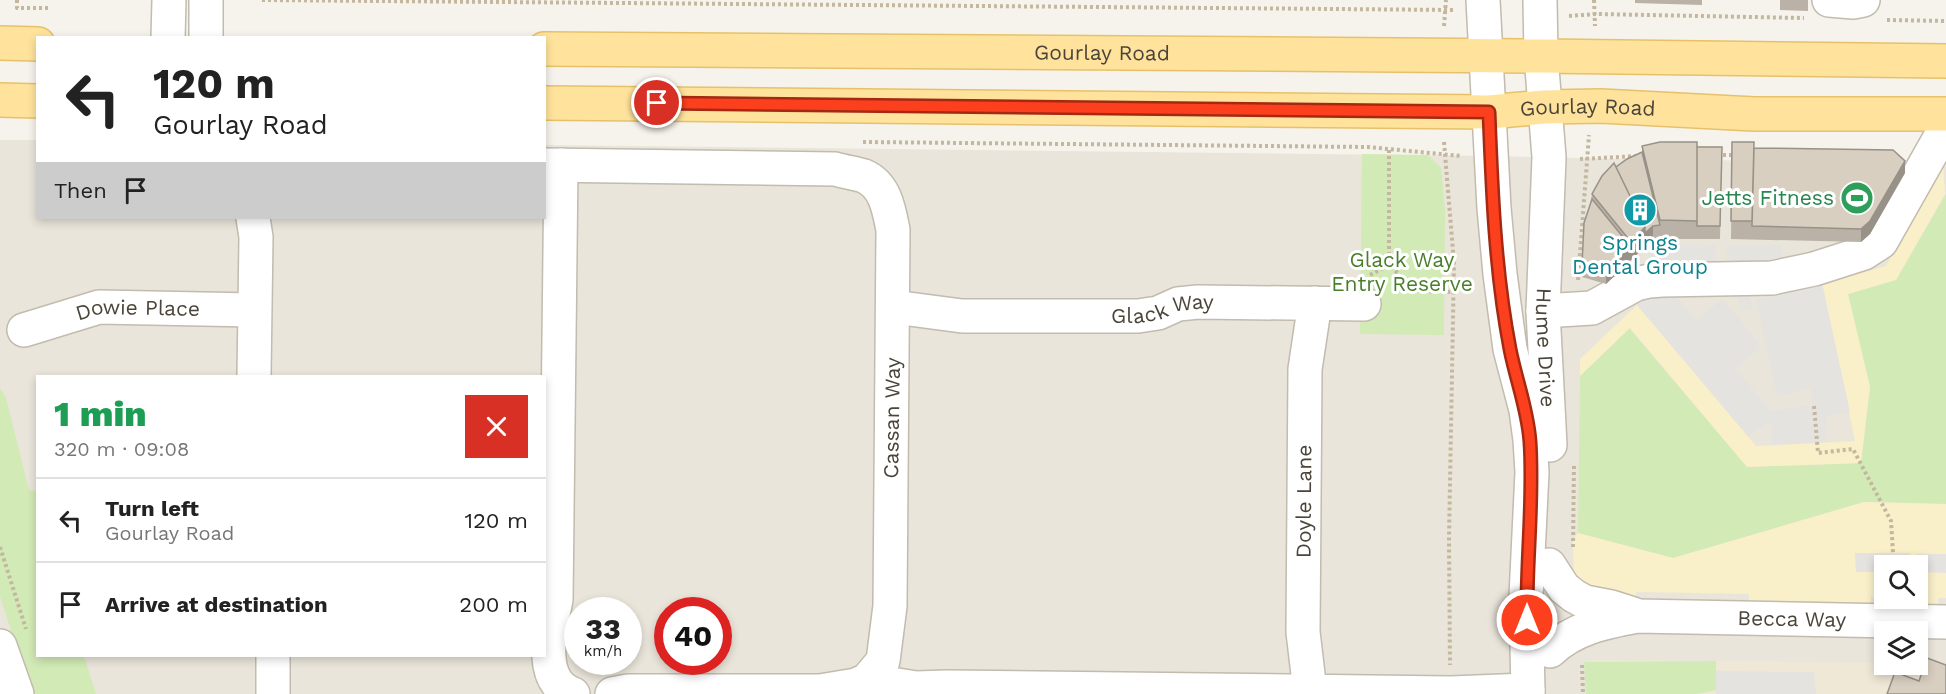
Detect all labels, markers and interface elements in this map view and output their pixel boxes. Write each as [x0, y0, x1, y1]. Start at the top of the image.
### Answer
street label: Gourlay Road [1034, 39, 1170, 65]
text: 120 m [153, 59, 275, 108]
icon: left [54, 60, 132, 138]
pin [631, 77, 682, 128]
icon: arrive [640, 86, 673, 119]
street label: Gourlay Road [1519, 93, 1656, 121]
text: Gourlay Road [153, 109, 328, 141]
icon: arrive [119, 174, 152, 207]
text: Then [54, 178, 107, 203]
sports icon: Jetts Fitness [1839, 180, 1875, 216]
place label: Jetts Fitness [1702, 185, 1834, 210]
building icon: Springs Dental Group [1622, 192, 1658, 228]
place label: Springs Dental Group [1572, 230, 1708, 279]
park label: Glack Way Entry Reserve [1331, 247, 1473, 296]
street label: Hume Drive [1531, 287, 1561, 408]
street label: Glack Way [1111, 289, 1214, 329]
street label: Dowie Place [72, 294, 200, 325]
street label: Cassan Way [878, 357, 905, 479]
text: 1 min [54, 393, 147, 435]
button: close [465, 395, 528, 458]
text: 320 m · 09:08 [54, 437, 189, 461]
street label: Doyle Lane [1291, 445, 1316, 558]
text: Turn left [105, 496, 199, 521]
icon: left [54, 504, 87, 537]
text: 120 m [464, 508, 528, 533]
text: Gourlay Road [105, 521, 234, 545]
map controls [1874, 555, 1928, 675]
button: search [1874, 555, 1928, 609]
icon: arrive [54, 588, 87, 621]
position arrow [1495, 588, 1559, 652]
text: Arrive at destination [105, 592, 328, 617]
text: 200 m [459, 592, 528, 617]
speed limit sign: 40 [654, 597, 732, 675]
street label: Becca Way [1737, 605, 1847, 632]
text: 33 [585, 611, 621, 646]
button: layers [1874, 621, 1928, 675]
text: km/h [584, 642, 622, 660]

